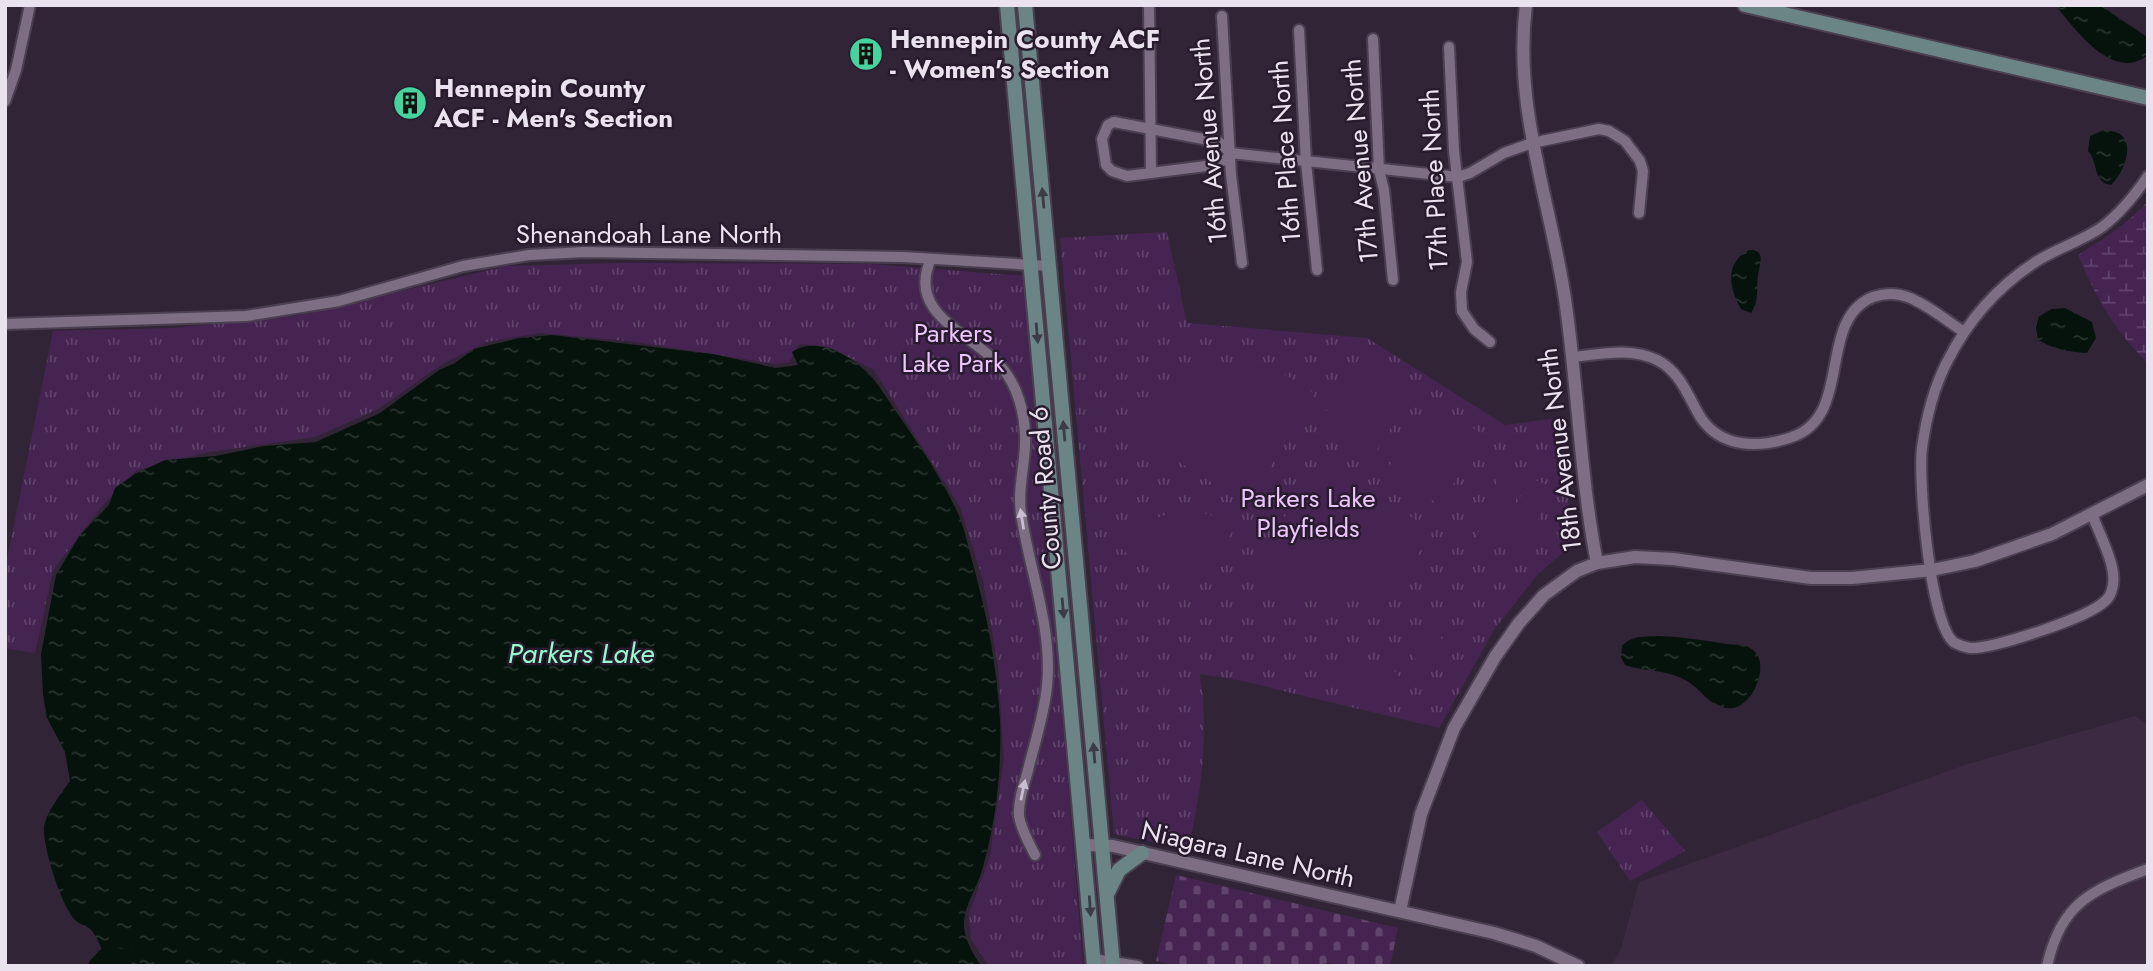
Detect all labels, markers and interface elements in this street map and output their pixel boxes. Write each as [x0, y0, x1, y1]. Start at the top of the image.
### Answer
place label: Hennepin County ACF - Women's Section [890, 20, 1160, 88]
building icon: Hennepin County ACF - Women's Section [847, 35, 885, 73]
street label: 16th Avenue North [1181, 37, 1237, 245]
street label: 17th Avenue North [1332, 57, 1388, 265]
street label: 16th Place North [1260, 59, 1310, 245]
place label: Hennepin County ACF - Men's Section [433, 69, 673, 137]
building icon: Hennepin County ACF - Men's Section [391, 84, 429, 122]
street label: 17th Place North [1410, 88, 1458, 272]
one-way arrow [1037, 186, 1048, 208]
street label: Shenandoah Lane North [516, 215, 782, 253]
park label: Parkers Lake Park [902, 314, 1005, 382]
one-way arrow [1032, 322, 1043, 344]
street label: 18th Avenue North [1529, 346, 1591, 554]
street label: County Road 6 [1019, 405, 1071, 571]
one-way arrow [1058, 420, 1069, 442]
park label: Parkers Lake Playfields [1240, 479, 1376, 547]
one-way arrow [1016, 508, 1027, 530]
one-way arrow [1058, 597, 1069, 619]
water label: Parkers Lake [508, 633, 654, 674]
one-way arrow [1088, 742, 1099, 764]
one-way arrow [1017, 779, 1028, 801]
street label: Niagara Lane North [1137, 811, 1359, 897]
one-way arrow [1085, 895, 1096, 917]

